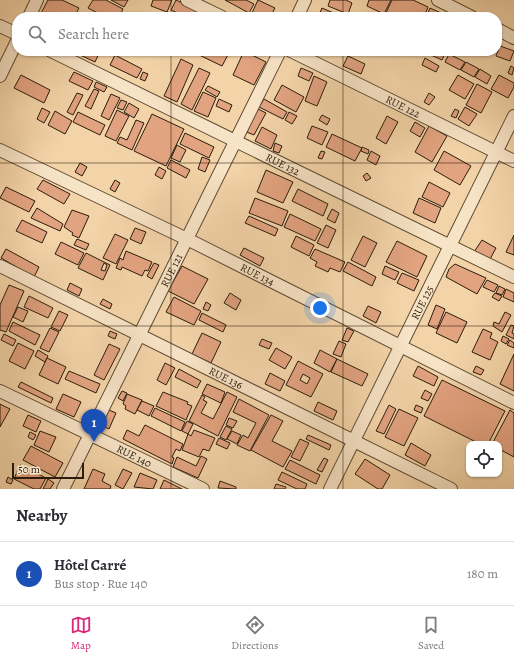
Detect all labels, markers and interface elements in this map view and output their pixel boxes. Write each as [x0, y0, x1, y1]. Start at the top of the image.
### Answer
search box [12, 12, 502, 56]
icon: search [26, 23, 48, 45]
text: Search here [58, 24, 129, 44]
street label: RUE 122 [383, 92, 423, 122]
street label: RUE 132 [263, 150, 302, 179]
street label: RUE 121 [157, 251, 186, 290]
street label: RUE 134 [238, 260, 277, 290]
street label: RUE 125 [408, 283, 437, 322]
your location [310, 298, 330, 318]
street label: RUE 136 [206, 363, 245, 393]
pin: 1 [81, 409, 107, 442]
street label: RUE 140 [114, 441, 154, 471]
map controls [466, 441, 502, 477]
button: locate [466, 441, 502, 477]
scale bar [12, 461, 84, 480]
text: 50 m [18, 462, 40, 477]
text: Nearby [16, 504, 67, 527]
text: Hôtel Carré [54, 555, 126, 575]
text: 1 [27, 565, 31, 582]
text: 180 m [467, 565, 498, 582]
text: Bus stop · Rue 140 [54, 575, 147, 592]
tab: Map [70, 614, 92, 653]
tab: Directions [231, 614, 279, 653]
tab: Saved [418, 614, 444, 653]

